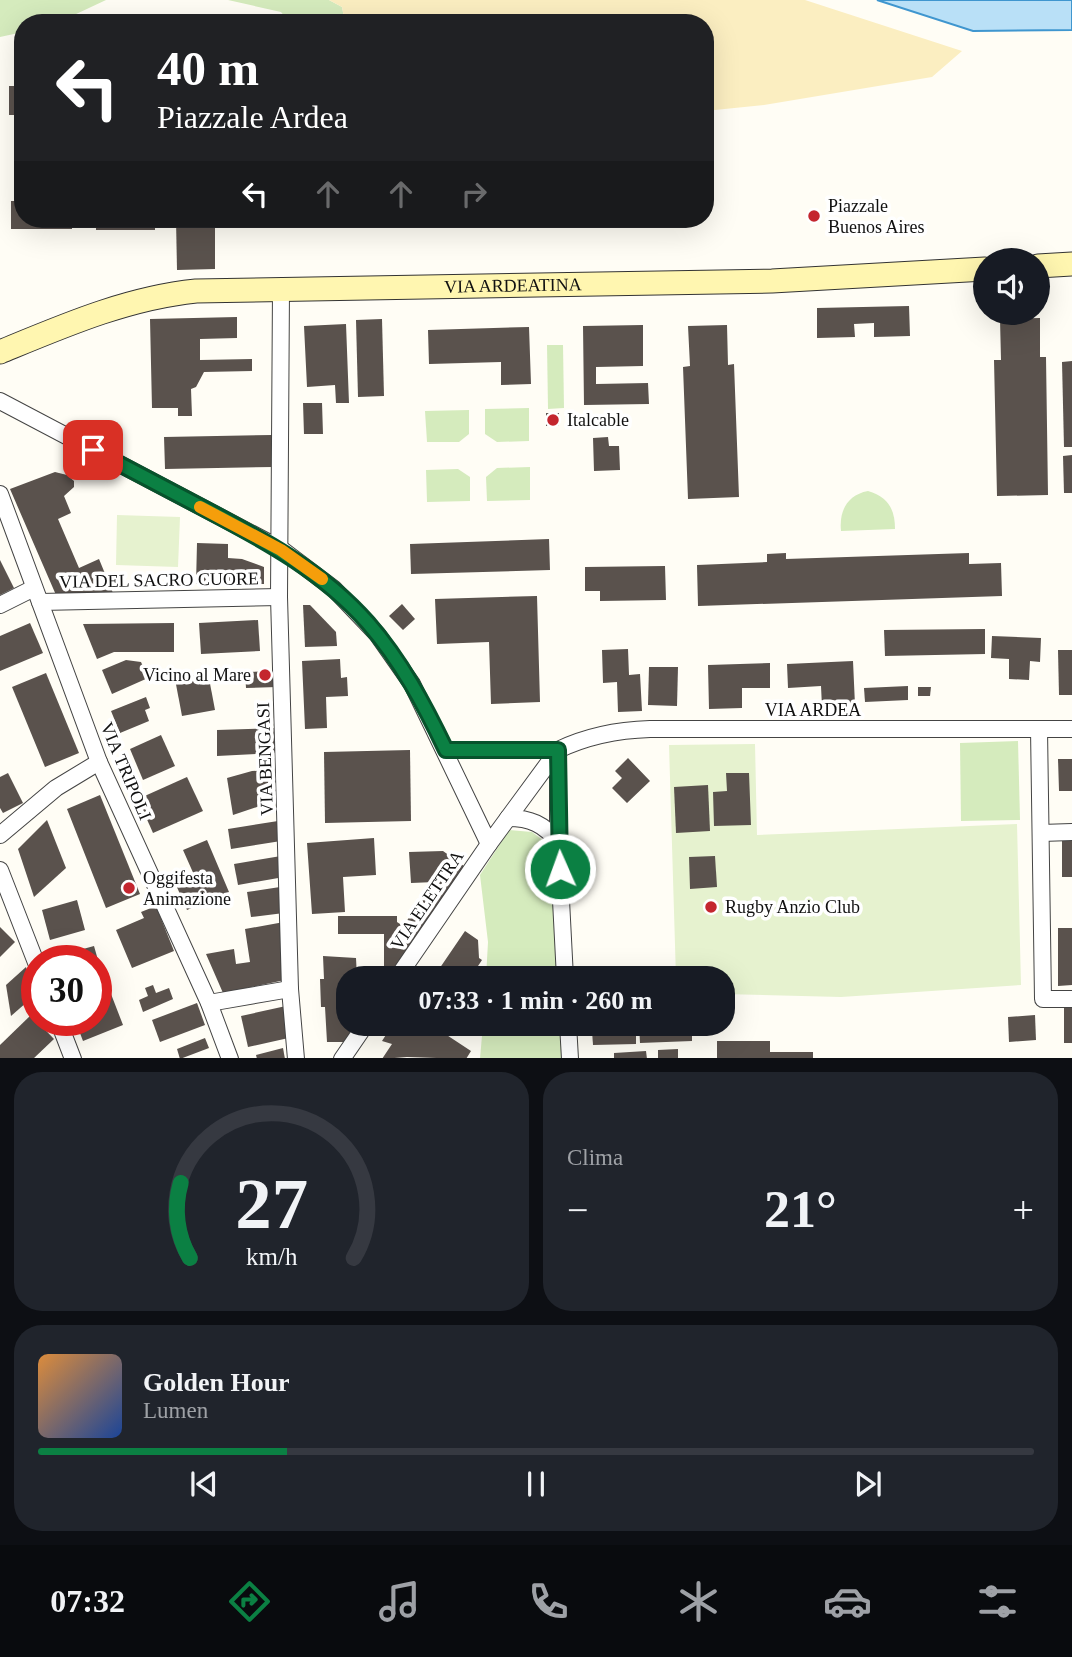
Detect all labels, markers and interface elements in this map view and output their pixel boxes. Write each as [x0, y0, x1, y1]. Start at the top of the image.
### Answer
text: 40 m [157, 41, 259, 96]
icon: left [42, 42, 133, 133]
text: Piazzale Ardea [157, 99, 348, 135]
icon: left [236, 175, 274, 213]
icon: ahead [309, 175, 347, 213]
icon: ahead [382, 175, 420, 213]
icon: right [455, 175, 493, 213]
place label: Piazzale Buenos Aires [828, 196, 925, 237]
marker: Piazzale Buenos Aires [806, 208, 822, 224]
map controls [973, 248, 1050, 325]
button: sound [973, 248, 1050, 325]
street label: VIA ARDEATINA [444, 274, 582, 297]
place label: Italcable [567, 410, 629, 430]
marker: Italcable [545, 412, 561, 428]
pin [63, 420, 123, 480]
icon: arrive [74, 431, 112, 469]
street label: VIA DEL SACRO CUORE [59, 568, 259, 592]
place label: Vicino al Mare [143, 665, 251, 685]
marker: Vicino al Mare [257, 667, 273, 683]
street label: VIA ARDEA [765, 700, 861, 720]
street label: VIA BENGASI [253, 702, 277, 816]
street label: VIA TRIPOLI [96, 719, 156, 823]
position arrow [523, 832, 597, 906]
street label: VIA ELETTRA [386, 847, 468, 953]
place label: Oggifesta Animazione [143, 868, 231, 909]
marker: Oggifesta Animazione [121, 880, 137, 896]
place label: Rugby Anzio Club [725, 897, 860, 917]
marker: Rugby Anzio Club [703, 899, 719, 915]
speed limit sign: 30 [21, 945, 112, 1036]
text: 07:33 · 1 min · 260 m [419, 986, 653, 1015]
text: Clima [567, 1145, 623, 1170]
text: 27 [235, 1163, 308, 1244]
text: 21° [764, 1181, 837, 1238]
text: − [567, 1189, 588, 1231]
text: + [1013, 1189, 1034, 1231]
text: km/h [246, 1242, 298, 1269]
text: Golden Hour [143, 1368, 290, 1397]
text: Lumen [143, 1398, 208, 1423]
icon: previous [185, 1465, 223, 1503]
icon: pause [517, 1465, 555, 1503]
icon: next [849, 1465, 887, 1503]
icon: directions [225, 1577, 274, 1626]
icon: music [375, 1577, 424, 1626]
icon: phone [524, 1577, 573, 1626]
icon: climate [674, 1577, 723, 1626]
icon: car [823, 1577, 872, 1626]
icon: filters [973, 1577, 1022, 1626]
text: 07:32 [50, 1583, 125, 1619]

